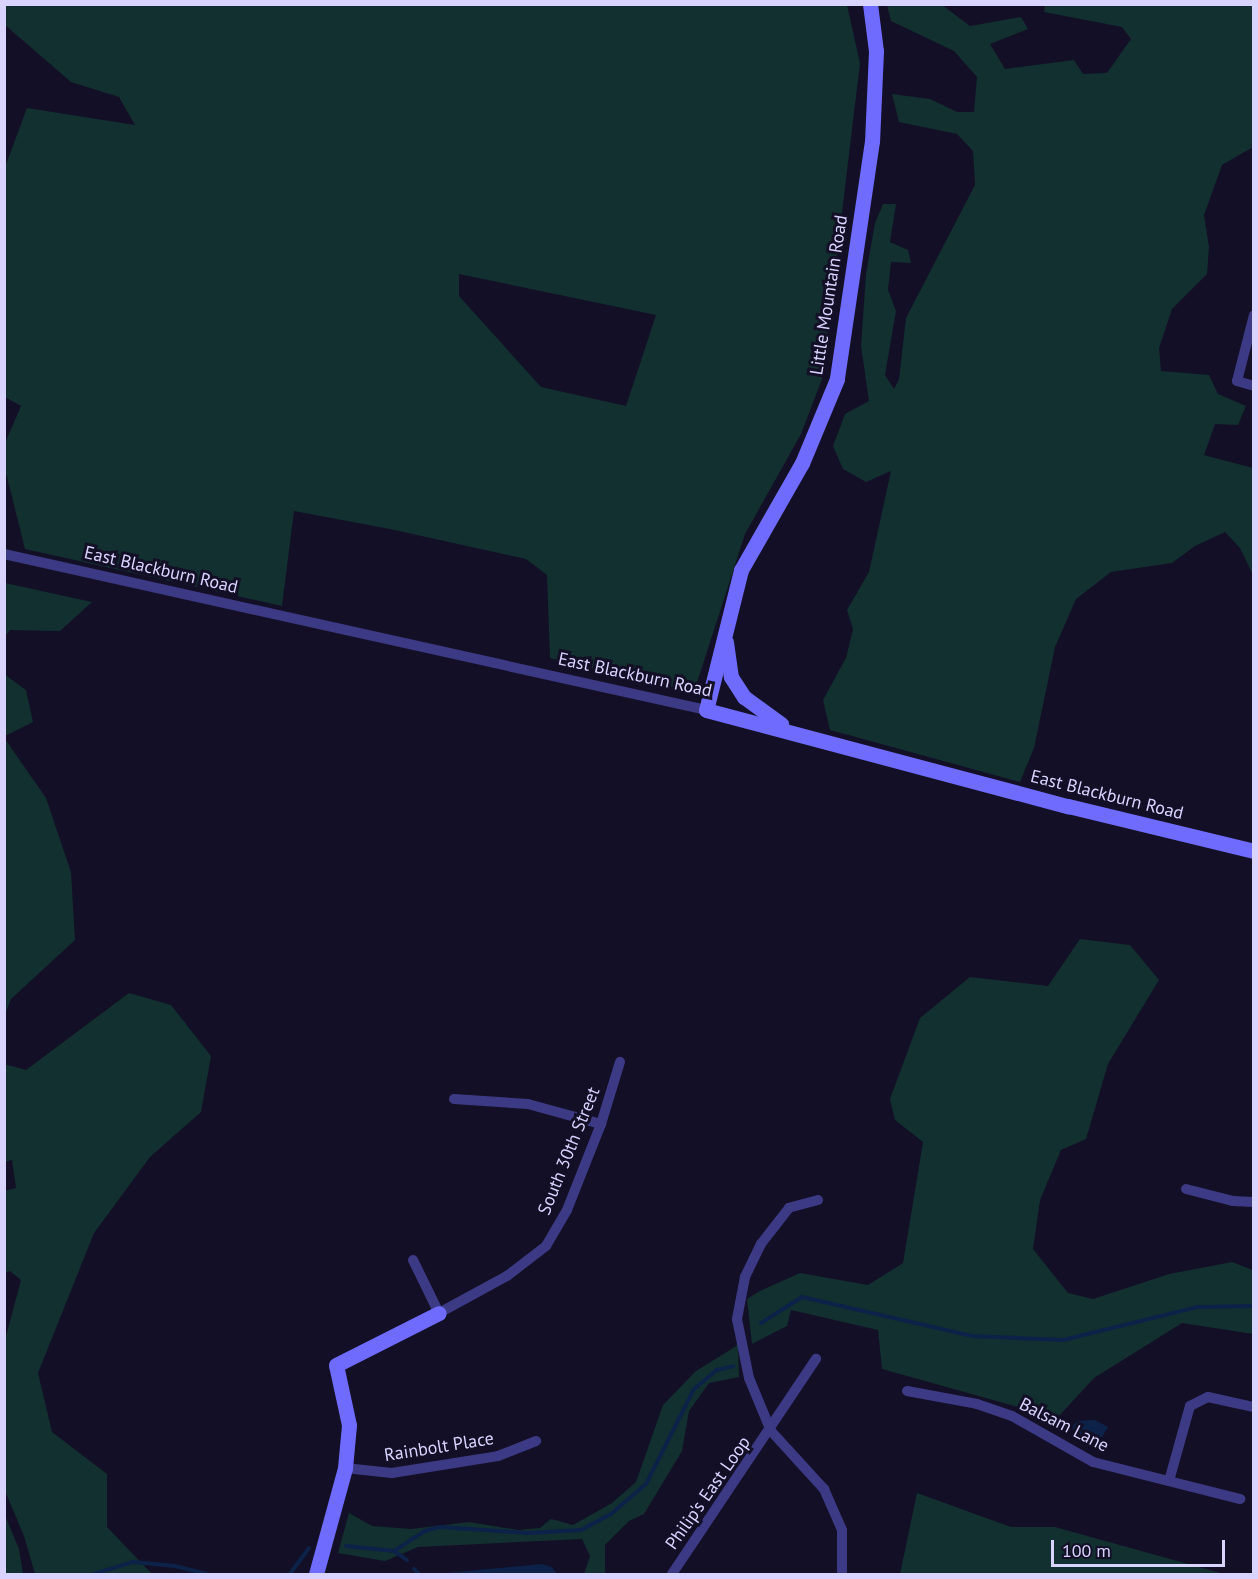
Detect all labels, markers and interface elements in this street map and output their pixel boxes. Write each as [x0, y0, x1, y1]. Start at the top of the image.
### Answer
street label: Little Mountain Road [806, 214, 852, 376]
street label: East Blackburn Road [82, 542, 240, 598]
street label: East Blackburn Road [556, 648, 714, 702]
street label: East Blackburn Road [1028, 766, 1186, 824]
street label: South 30th Street [534, 1084, 604, 1218]
street label: Balsam Lane [1016, 1393, 1112, 1457]
street label: Rainbolt Place [383, 1428, 495, 1466]
street label: Philip's East Loop [661, 1432, 755, 1554]
scale bar [1054, 1528, 1228, 1566]
text: 100 m [1062, 1539, 1111, 1562]

